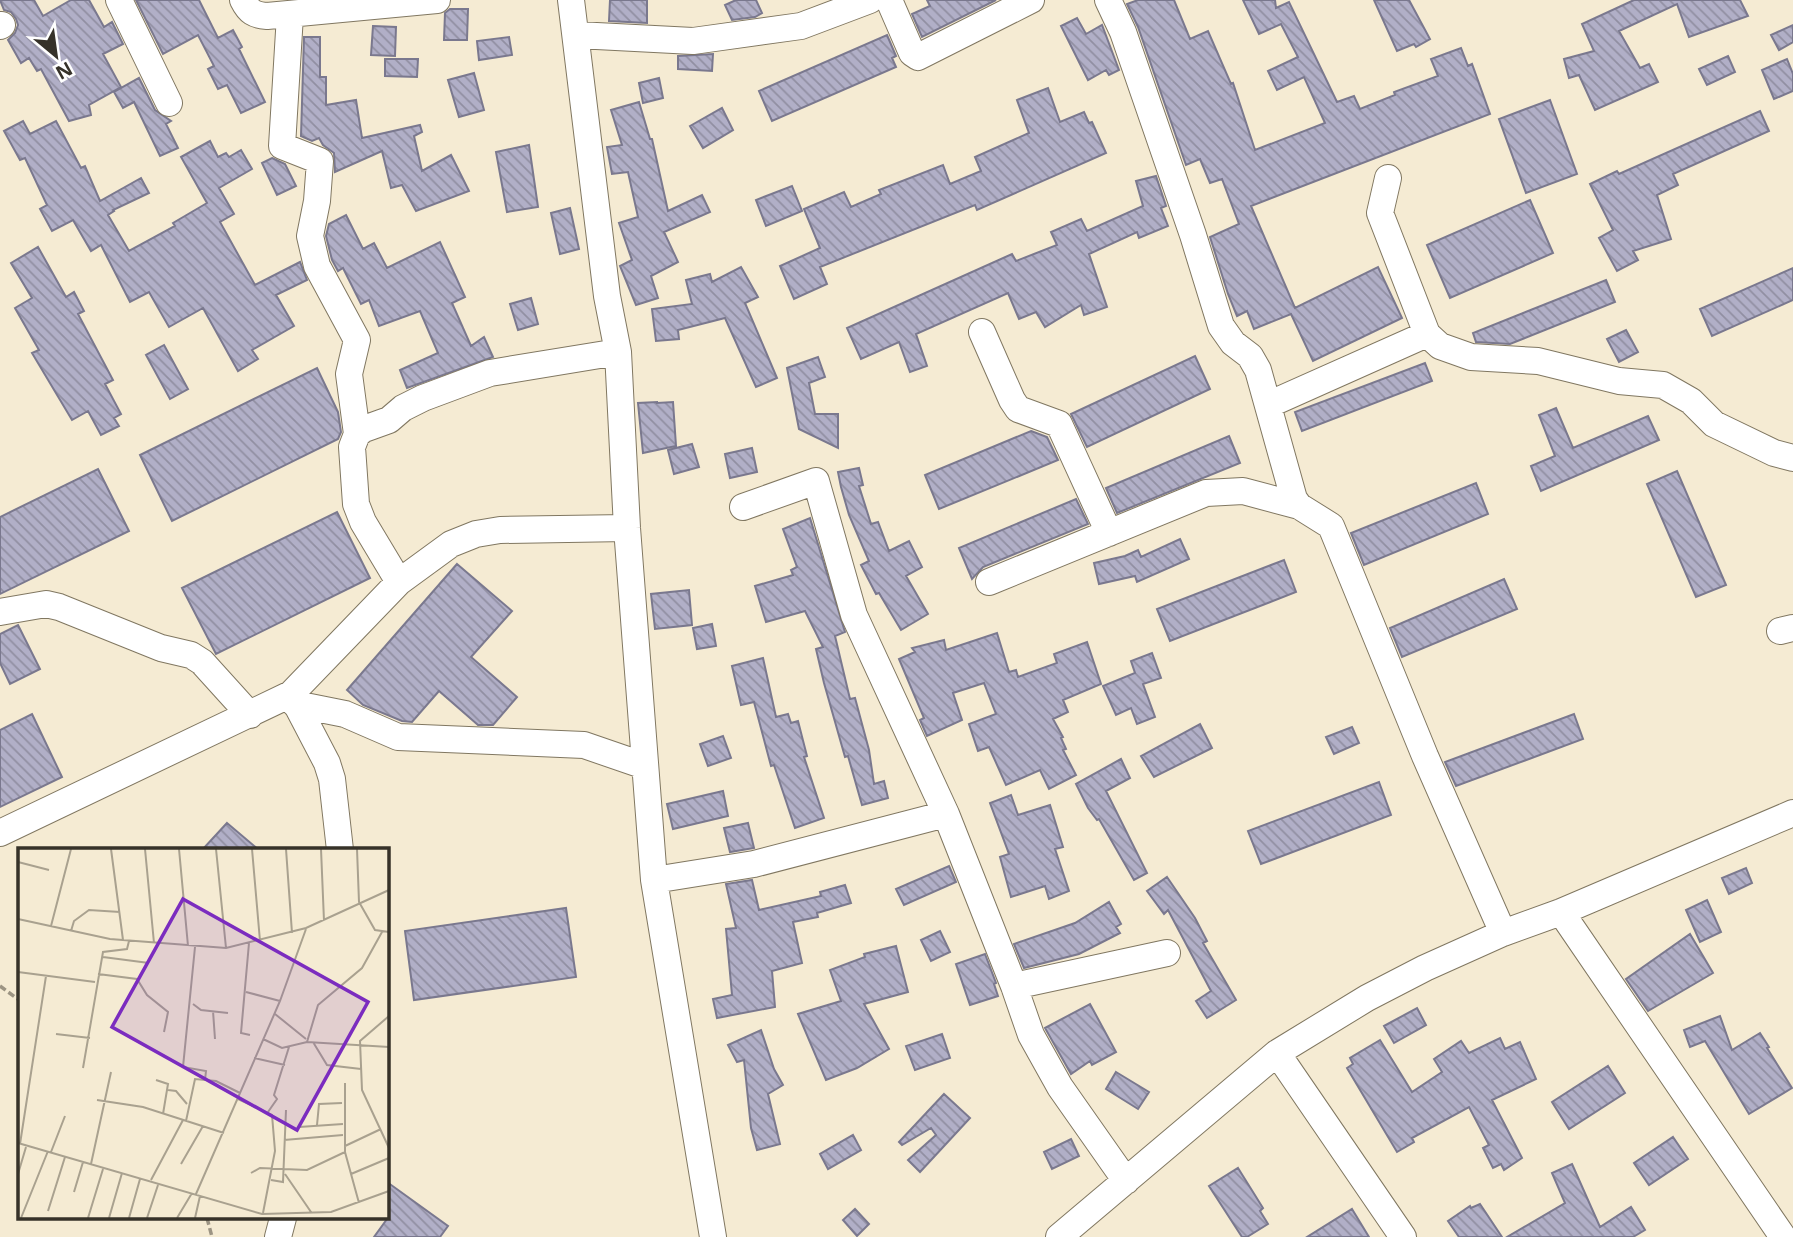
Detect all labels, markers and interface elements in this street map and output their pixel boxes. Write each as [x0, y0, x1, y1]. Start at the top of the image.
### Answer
north arrow [21, 21, 91, 91]
text: N [51, 56, 77, 86]
inset map [18, 848, 388, 1220]

